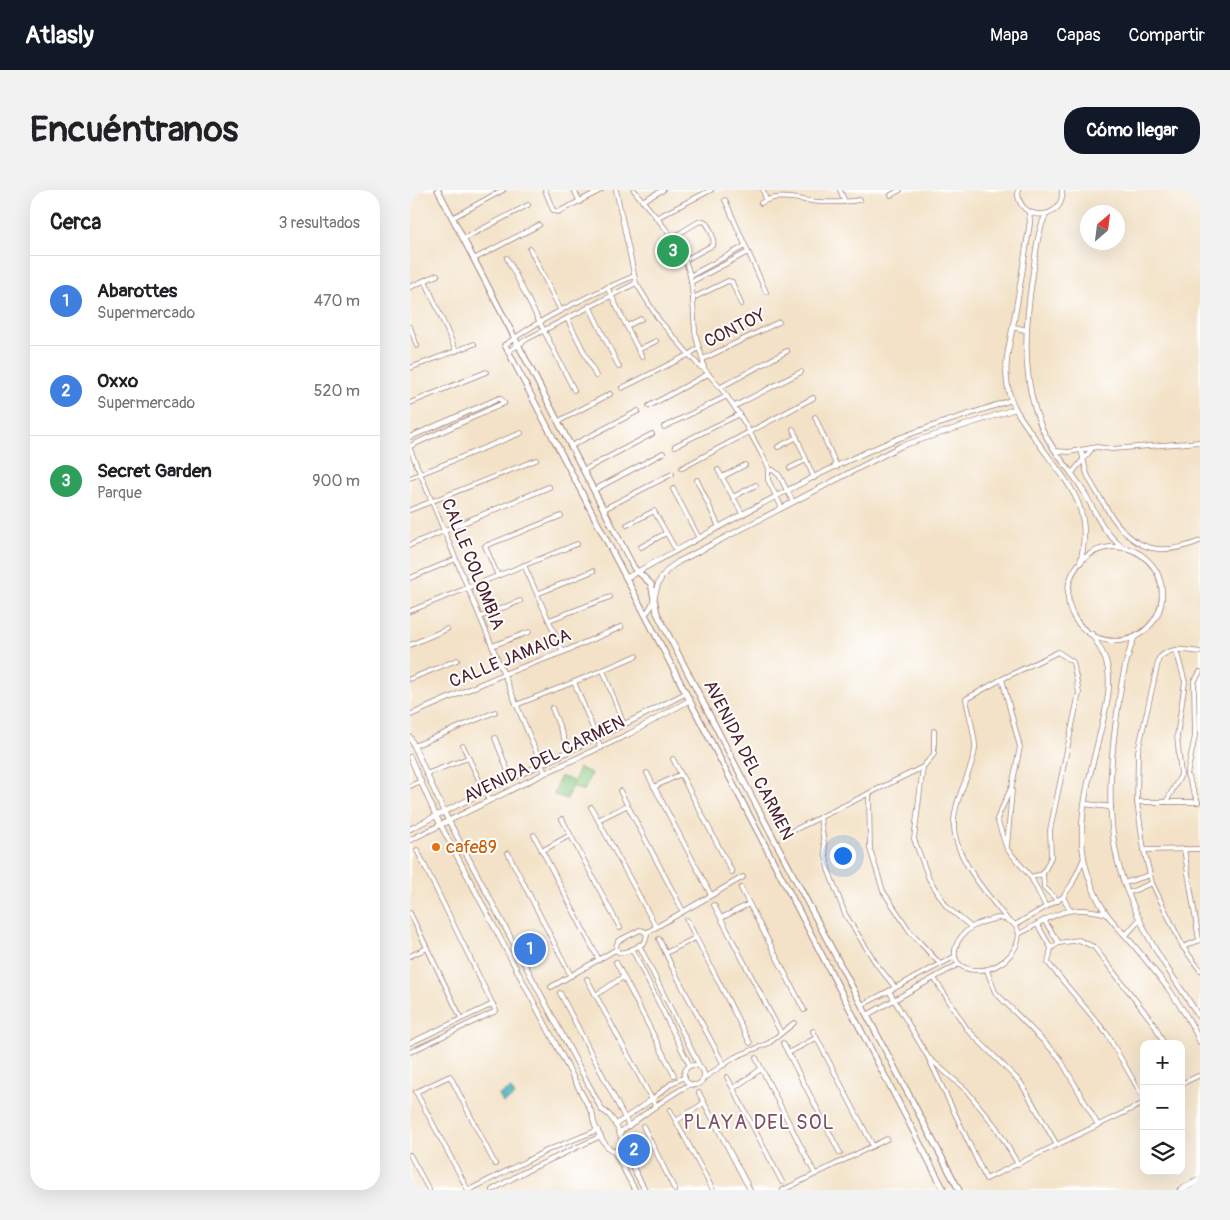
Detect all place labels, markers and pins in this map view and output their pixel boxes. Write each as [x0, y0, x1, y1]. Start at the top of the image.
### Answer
pin: 3 [657, 232, 689, 270]
place label: cafe89 [446, 836, 497, 859]
marker: cafe89 [430, 841, 442, 853]
pin: 1 [514, 930, 546, 968]
pin: 2 [618, 1131, 650, 1169]

